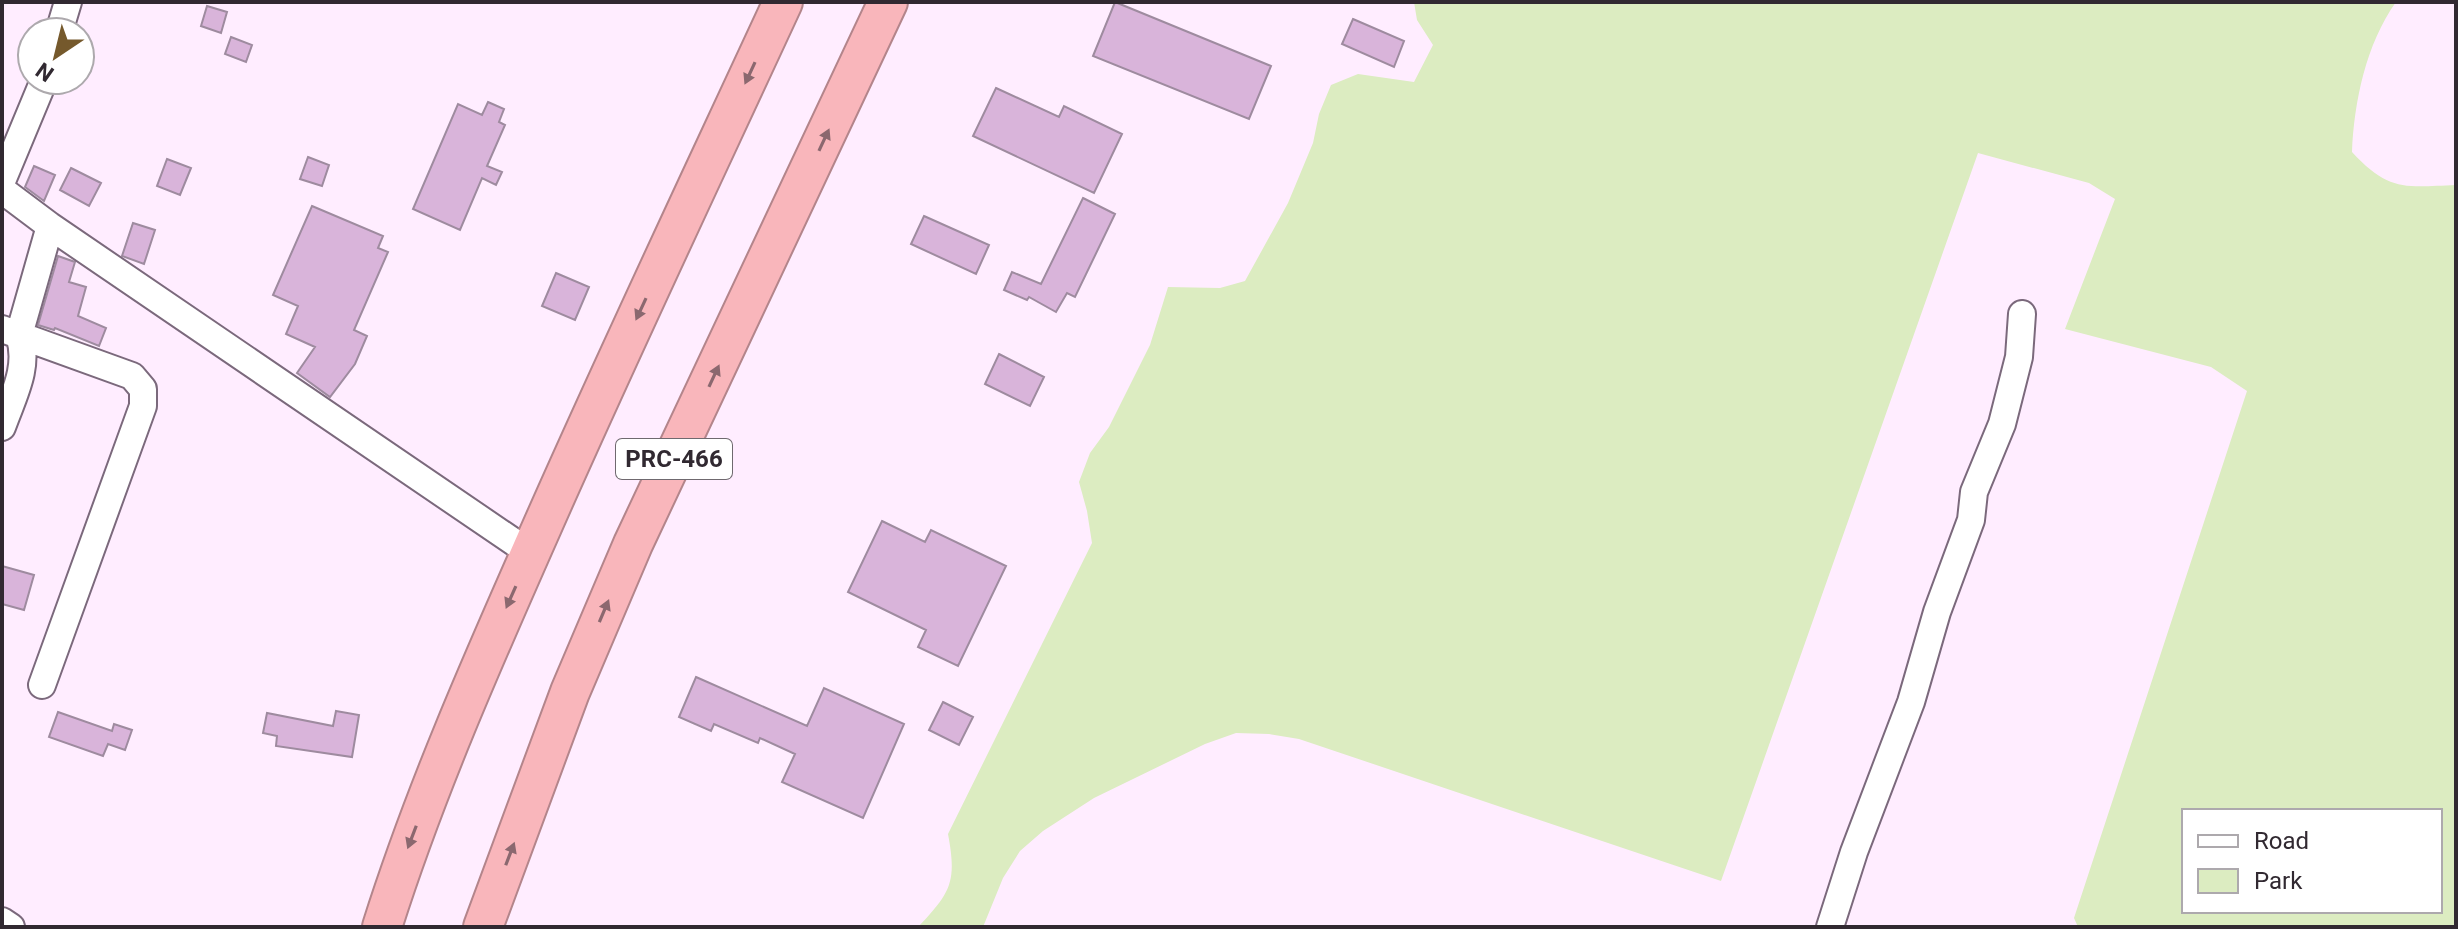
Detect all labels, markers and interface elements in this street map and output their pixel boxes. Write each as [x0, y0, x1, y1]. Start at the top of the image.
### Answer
north arrow [16, 16, 96, 96]
text: N [31, 57, 58, 87]
one-way arrow [743, 61, 757, 85]
one-way arrow [817, 128, 831, 152]
one-way arrow [634, 297, 648, 321]
one-way arrow [707, 364, 721, 387]
road number: PRC-466 [616, 439, 732, 479]
one-way arrow [504, 585, 518, 609]
one-way arrow [598, 600, 611, 623]
legend [2182, 809, 2442, 913]
one-way arrow [405, 825, 418, 849]
text: Road [2254, 827, 2309, 855]
one-way arrow [504, 841, 516, 865]
text: Park [2254, 867, 2303, 895]

